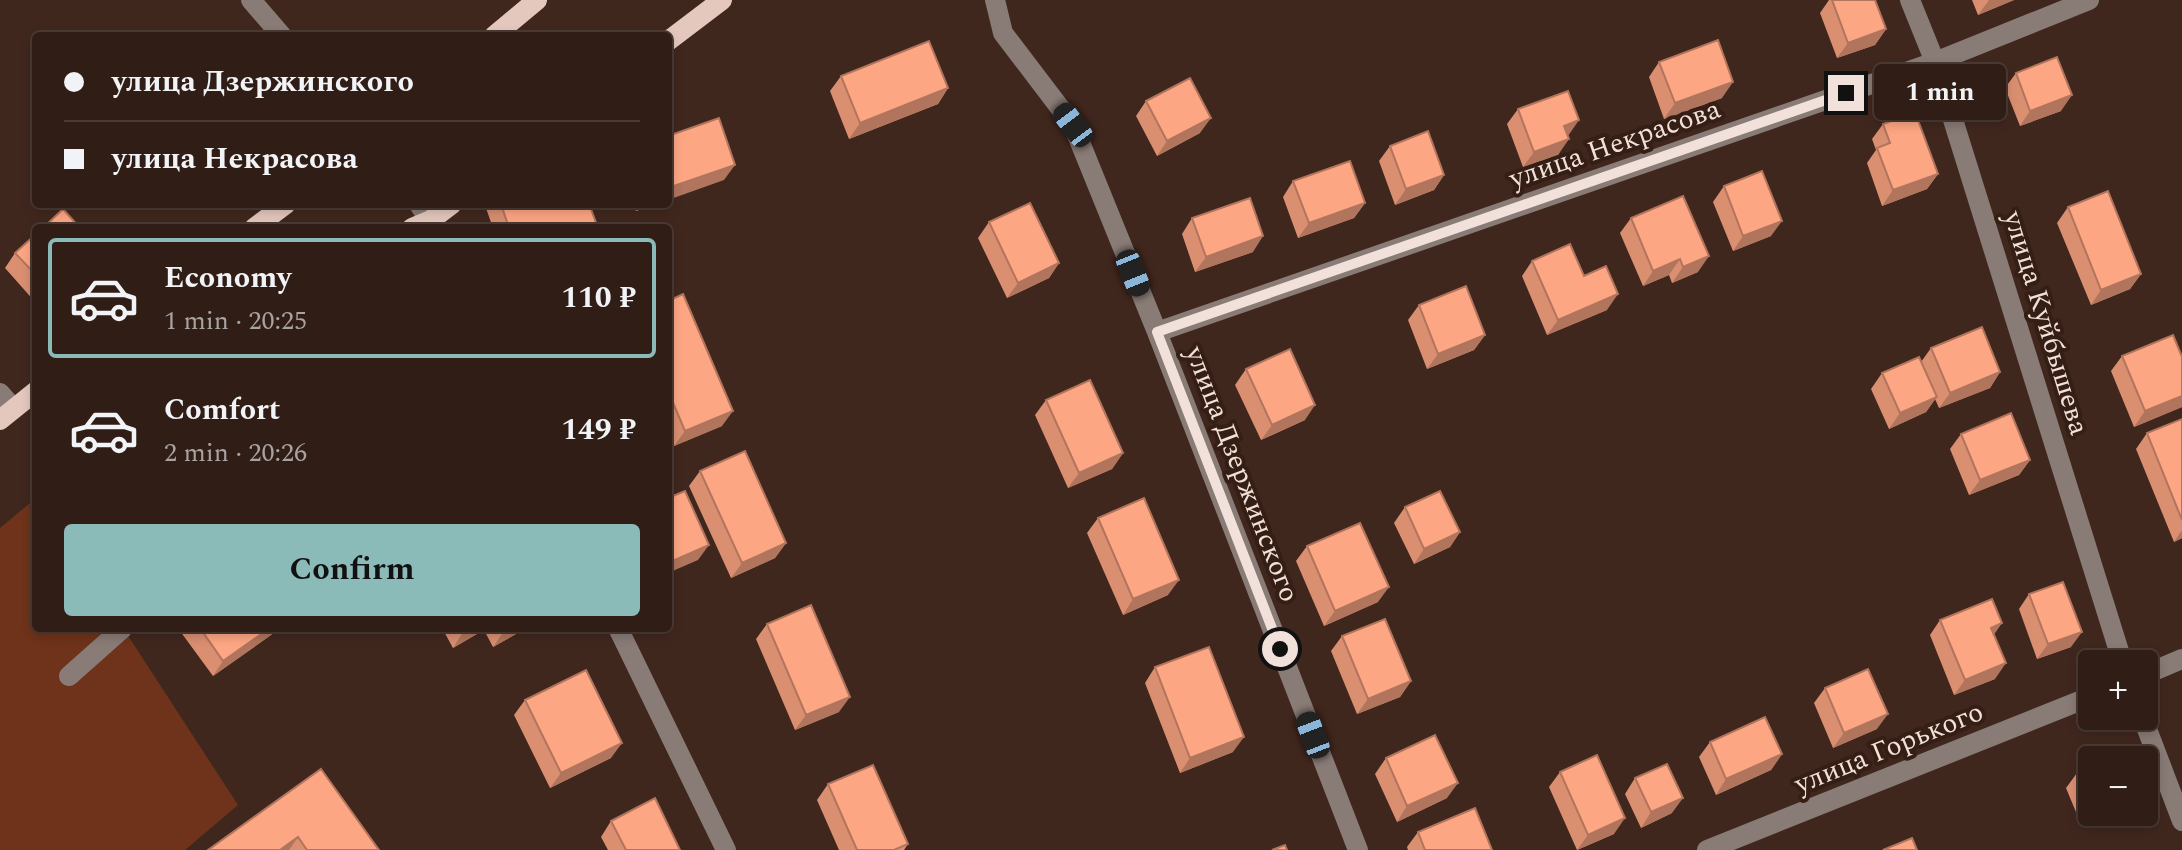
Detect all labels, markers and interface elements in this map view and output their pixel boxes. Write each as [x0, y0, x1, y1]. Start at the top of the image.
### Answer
text: улица Дзержинского [112, 59, 414, 105]
callout: 1 min [1874, 65, 2006, 121]
text: 1 min [1905, 72, 1975, 112]
route end [1828, 75, 1864, 111]
street label: улица Некрасова [1503, 88, 1727, 201]
car [1049, 99, 1097, 151]
text: улица Некрасова [112, 136, 358, 182]
street label: улица Куйбышева [1991, 205, 2101, 441]
car [1113, 246, 1153, 300]
text: Economy [164, 255, 291, 301]
icon: car [68, 262, 140, 334]
text: 110 ₽ [561, 275, 636, 321]
text: 1 min · 20:25 [164, 301, 307, 341]
street label: улица Дзержинского [1173, 339, 1311, 608]
text: Comfort [164, 387, 280, 433]
icon: car [68, 394, 140, 466]
text: 149 ₽ [561, 407, 636, 453]
text: 2 min · 20:26 [164, 433, 307, 473]
button: Confirm [64, 524, 640, 616]
route start [1262, 631, 1298, 667]
map controls [2078, 650, 2158, 826]
button: + [2078, 650, 2158, 730]
street label: улица Горького [1787, 691, 1990, 806]
car [1293, 708, 1333, 762]
button: − [2078, 746, 2158, 826]

